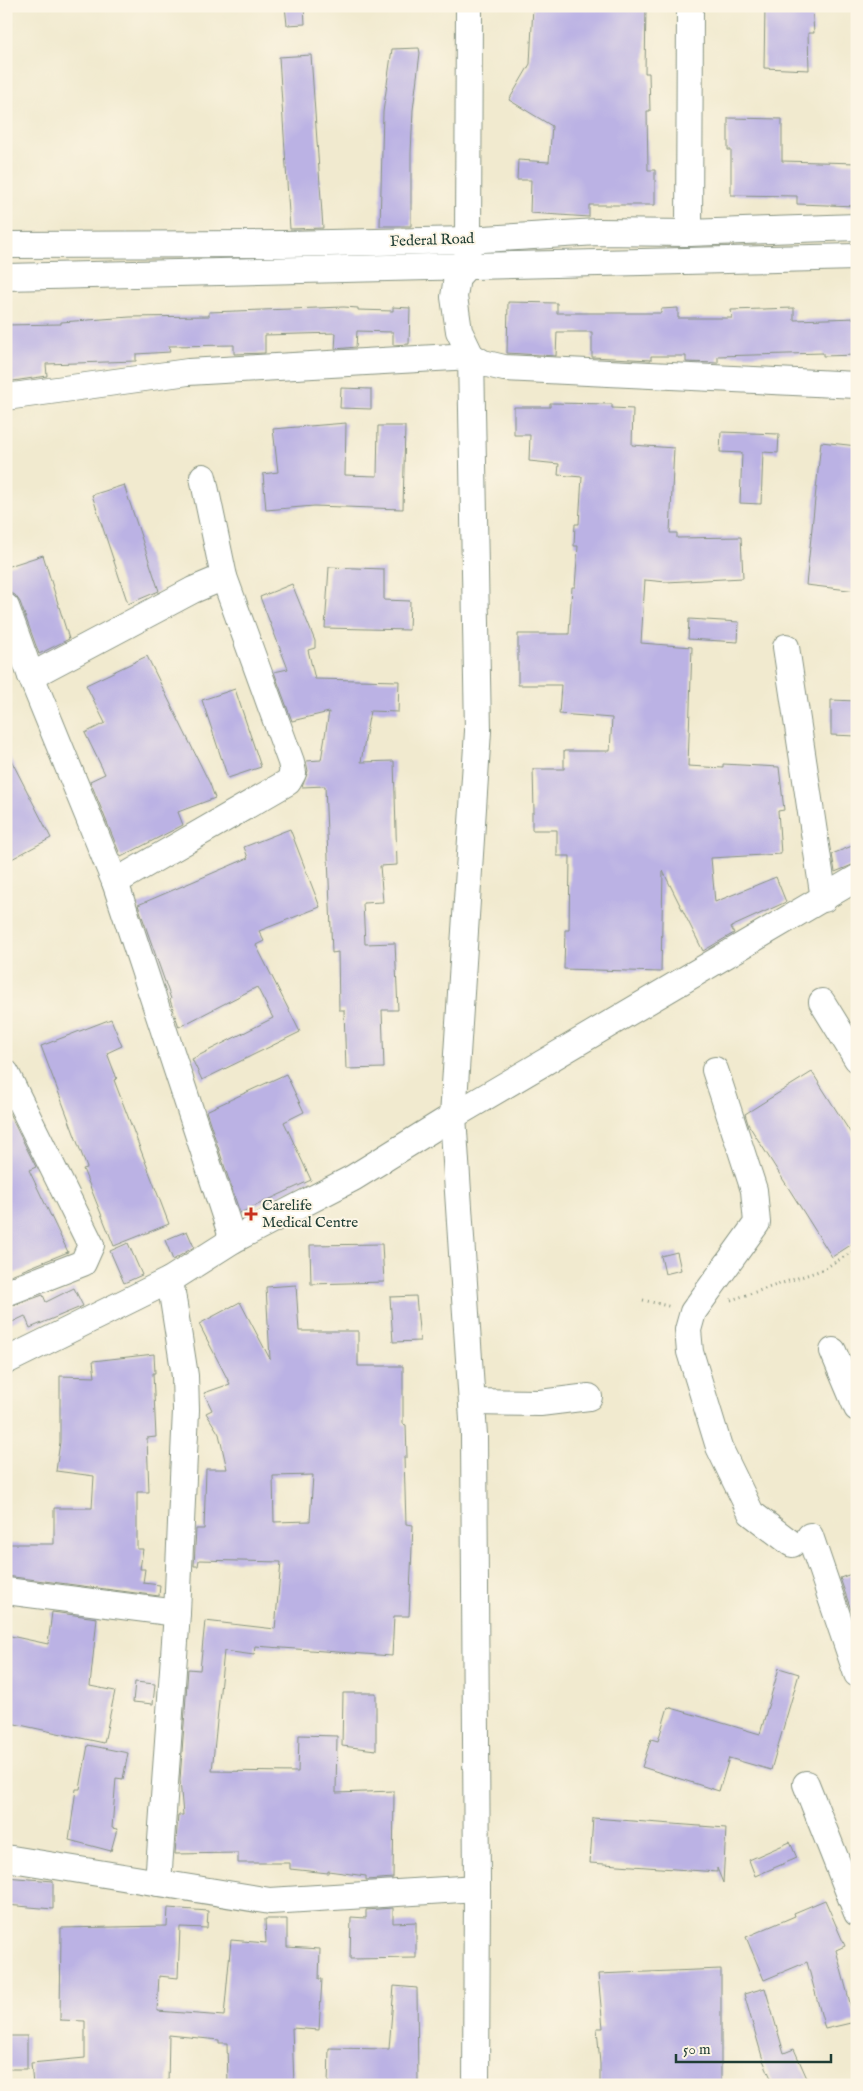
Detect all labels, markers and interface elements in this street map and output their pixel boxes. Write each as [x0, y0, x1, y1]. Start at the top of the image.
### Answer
street label: Federal Road [389, 229, 476, 251]
place label: Carelife Medical Centre [262, 1196, 358, 1232]
marker: Carelife Medical Centre [244, 1207, 258, 1221]
scale bar [676, 2031, 830, 2063]
text: 50 m [683, 2040, 711, 2059]

